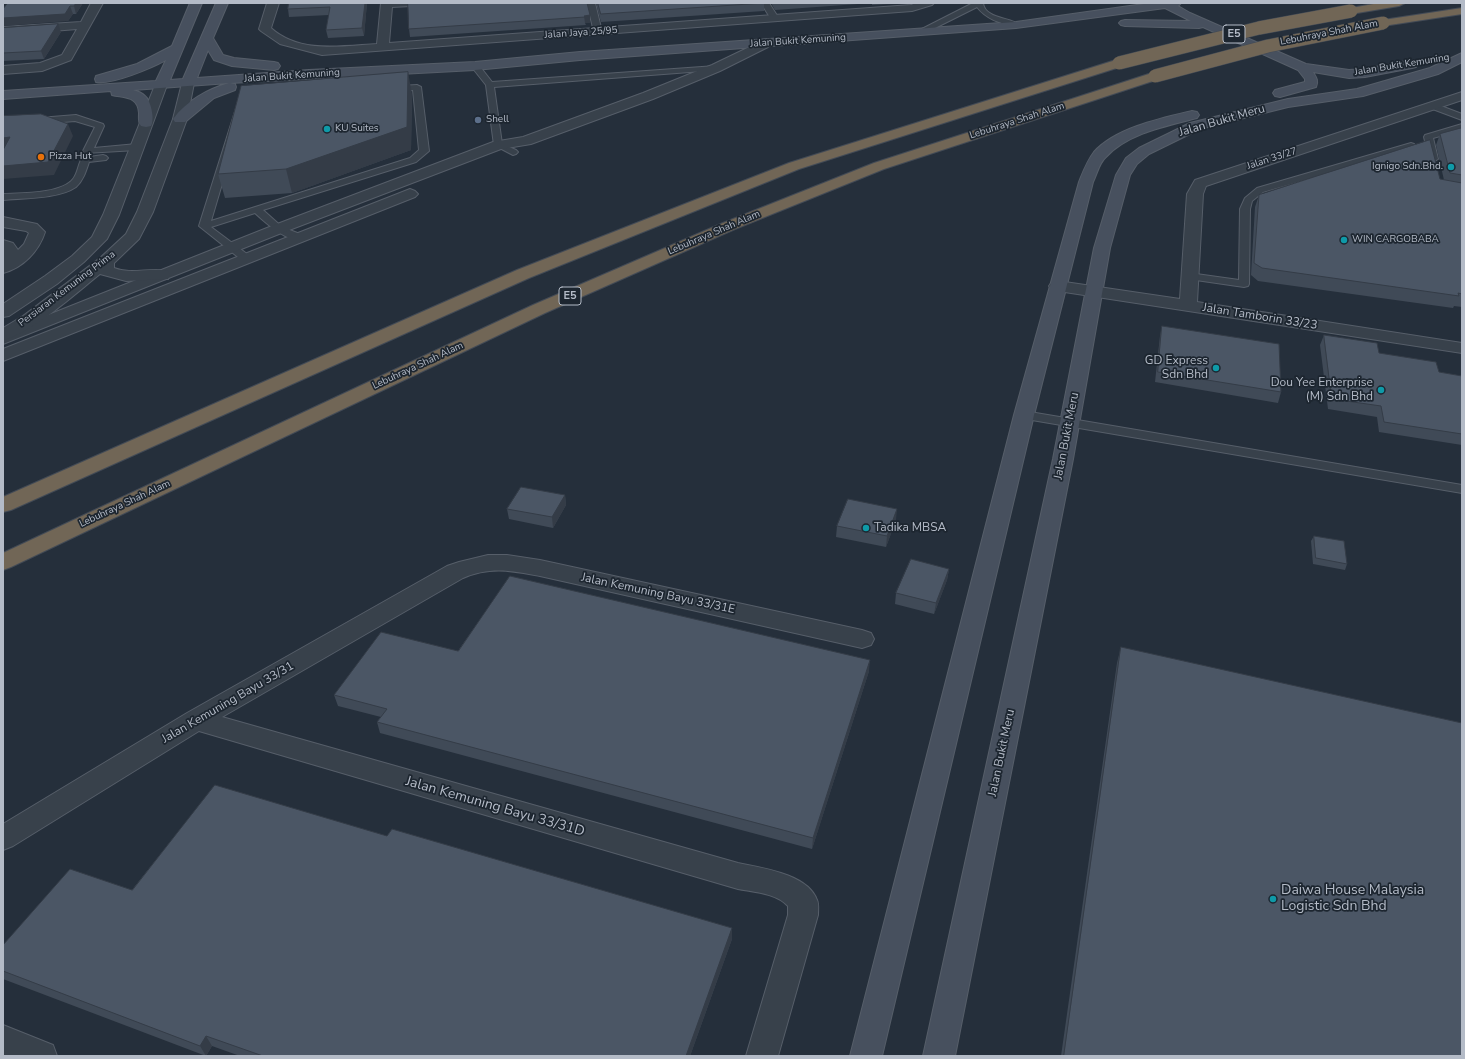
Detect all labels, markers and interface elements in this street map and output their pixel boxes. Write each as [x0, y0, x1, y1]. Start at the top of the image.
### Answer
street label: Lebuhraya Shah Alam [1279, 18, 1379, 48]
street label: Jalan Jaya 25/95 [544, 24, 618, 42]
road number: E5 [1223, 25, 1245, 43]
street label: Jalan Bukit Kemuning [750, 32, 846, 50]
street label: Jalan Bukit Kemuning [1354, 52, 1450, 78]
street label: Jalan Bukit Kemuning [244, 67, 340, 85]
street label: Lebuhraya Shah Alam [968, 100, 1066, 142]
street label: Jalan Bukit Meru [1177, 102, 1267, 140]
place label: Shell [486, 114, 509, 126]
marker: Shell [473, 115, 483, 125]
place label: KU Suites [335, 123, 379, 135]
marker: KU Suites [322, 124, 332, 134]
street label: Jalan 33/27 [1245, 145, 1299, 173]
place label: Pizza Hut [49, 151, 91, 163]
marker: Pizza Hut [36, 152, 46, 162]
place label: Ignigo Sdn.Bhd. [1372, 161, 1443, 173]
marker: Ignigo Sdn.Bhd. [1446, 162, 1456, 172]
street label: Lebuhraya Shah Alam [666, 208, 762, 258]
place label: WIN CARGOBABA [1352, 234, 1439, 246]
marker: WIN CARGOBABA [1339, 235, 1349, 245]
street label: Persiaran Kemuning Prima [16, 249, 118, 329]
road number: E5 [559, 287, 581, 305]
street label: Jalan Tamborin 33/23 [1202, 301, 1318, 333]
street label: Lebuhraya Shah Alam [371, 340, 465, 392]
place label: GD Express Sdn Bhd [1145, 354, 1208, 382]
marker: GD Express Sdn Bhd [1211, 363, 1221, 373]
place label: Dou Yee Enterprise (M) Sdn Bhd [1271, 376, 1373, 404]
marker: Dou Yee Enterprise (M) Sdn Bhd [1376, 385, 1386, 395]
street label: Jalan Bukit Meru [1051, 391, 1083, 481]
street label: Lebuhraya Shah Alam [78, 478, 172, 530]
place label: Tadika MBSA [874, 521, 946, 535]
marker: Tadika MBSA [861, 523, 871, 533]
street label: Jalan Kemuning Bayu 33/31E [580, 571, 736, 617]
street label: Jalan Kemuning Bayu 33/31 [159, 659, 297, 747]
street label: Jalan Bukit Meru [986, 708, 1018, 798]
street label: Jalan Kemuning Bayu 33/31D [404, 773, 586, 841]
place label: Daiwa House Malaysia Logistic Sdn Bhd [1281, 883, 1424, 916]
marker: Daiwa House Malaysia Logistic Sdn Bhd [1268, 894, 1278, 904]

